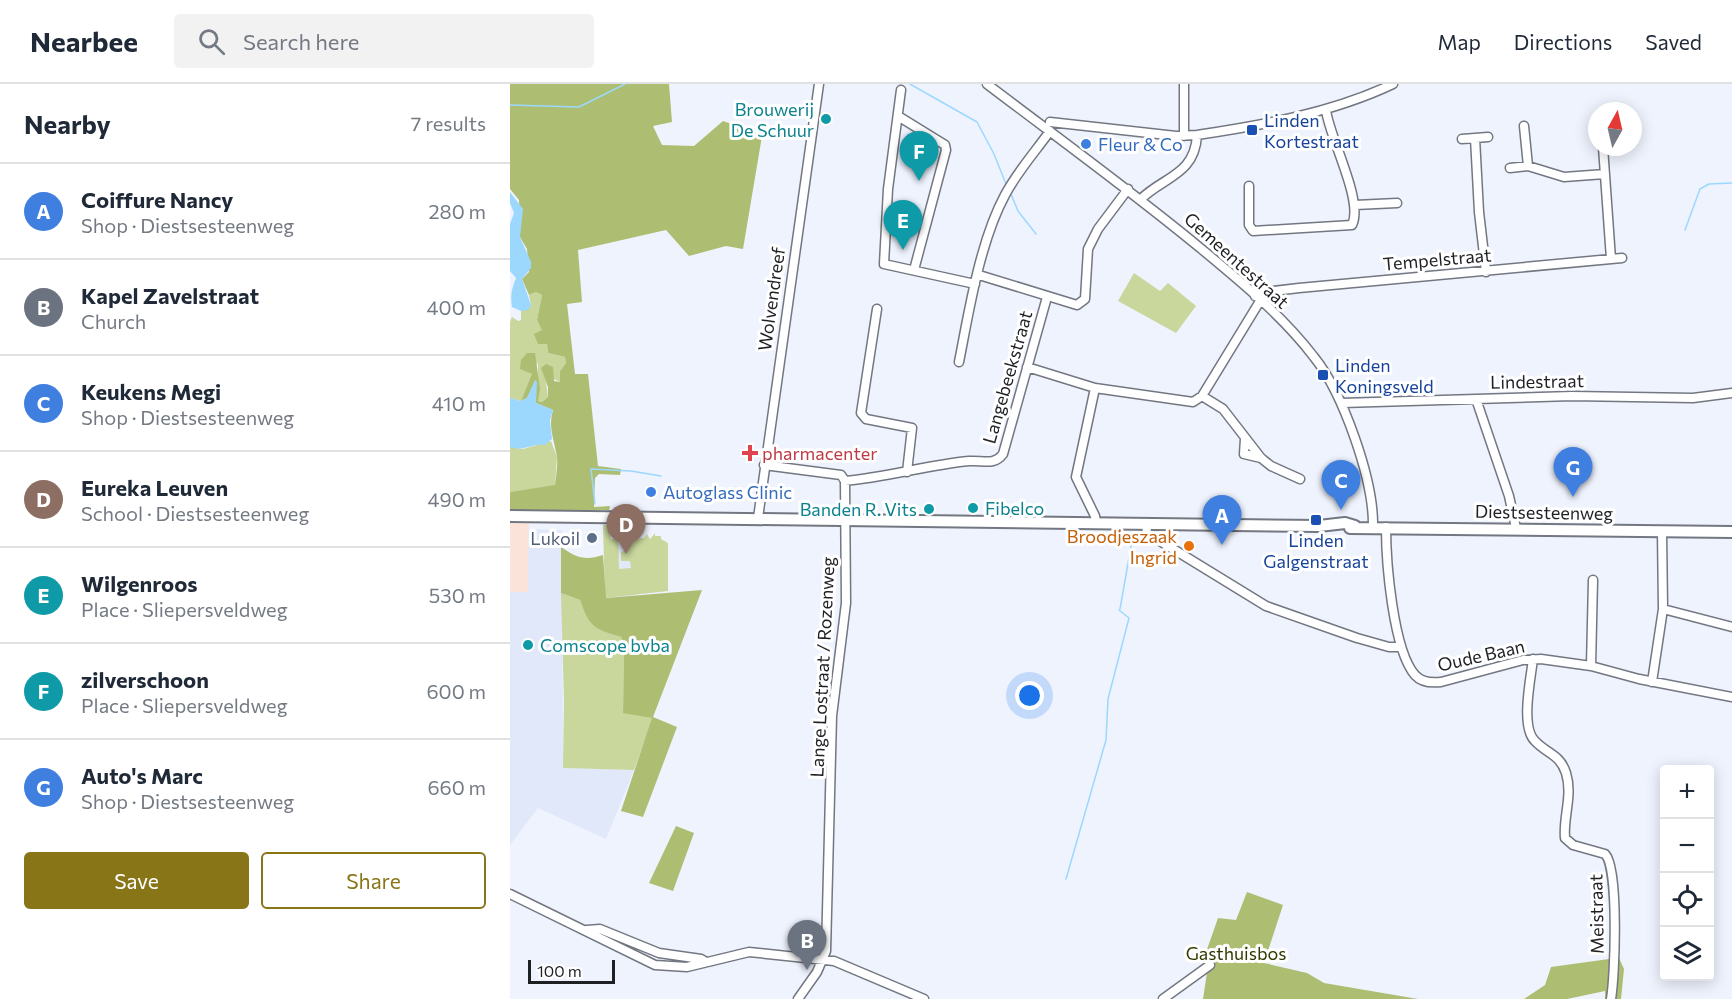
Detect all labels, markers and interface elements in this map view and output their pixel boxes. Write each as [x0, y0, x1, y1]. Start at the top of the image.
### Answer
search box [174, 14, 594, 68]
text: Nearbee [30, 24, 138, 58]
icon: search [195, 25, 228, 58]
text: Search here [243, 28, 359, 55]
text: Map [1438, 29, 1481, 54]
text: Directions [1514, 29, 1612, 54]
text: Saved [1645, 29, 1702, 54]
place label: Brouwerij De Schuur [731, 98, 814, 141]
north arrow [1588, 102, 1642, 156]
text: Nearby [24, 108, 111, 139]
place label: Linden Kortestraat [1264, 109, 1359, 152]
text: 7 results [411, 111, 486, 135]
marker: Brouwerij De Schuur [819, 112, 833, 126]
marker: Linden Kortestraat [1245, 123, 1259, 137]
pin: F [900, 132, 938, 181]
place label: Fleur & Co [1098, 133, 1183, 155]
marker: Fleur & Co [1079, 137, 1093, 151]
text: Coiffure Nancy [81, 186, 233, 213]
text: A [36, 199, 51, 223]
text: 280 m [428, 199, 486, 223]
pin: E [884, 200, 922, 250]
street label: Gemeentestraat [1180, 207, 1294, 313]
text: Shop · Diestsesteenweg [81, 213, 294, 237]
street label: Tempelstraat [1382, 243, 1492, 275]
street label: Wolvendreef [753, 245, 789, 352]
text: Kapel Zavelstraat [81, 282, 259, 309]
text: B [37, 295, 50, 319]
text: 400 m [427, 295, 486, 319]
street label: Langebeekstraat [978, 308, 1036, 446]
text: Church [81, 309, 146, 333]
place label: Linden Koningsveld [1335, 354, 1434, 397]
marker: Linden Koningsveld [1316, 368, 1330, 382]
street label: Lindestraat [1490, 369, 1584, 393]
text: Keukens Megi [81, 378, 221, 405]
text: C [37, 391, 50, 415]
text: 410 m [432, 391, 486, 415]
text: Shop · Diestsesteenweg [81, 405, 294, 429]
place label: pharmacenter [762, 442, 877, 464]
marker: pharmacenter [743, 446, 757, 460]
pin: G [1554, 448, 1592, 497]
pin: C [1322, 460, 1360, 510]
text: Eureka Leuven [81, 474, 228, 501]
place label: Autoglass Clinic [663, 481, 792, 503]
marker: Autoglass Clinic [644, 485, 658, 499]
text: D [36, 487, 51, 511]
text: 490 m [428, 487, 486, 511]
pin: A [1202, 496, 1242, 545]
place label: Fibelco [985, 497, 1044, 519]
place label: Banden R. Vits [800, 498, 917, 520]
street label: Diestsesteenweg [1475, 500, 1614, 524]
text: School · Diestsesteenweg [81, 501, 309, 525]
marker: Fibelco [966, 501, 980, 515]
marker: Banden R. Vits [922, 502, 936, 516]
pin: D [606, 504, 646, 554]
marker: Linden Galgenstraat [1309, 513, 1323, 527]
place label: Broodjeszaak Ingrid [1067, 525, 1177, 568]
place label: Lukoil [530, 527, 580, 549]
place label: Linden Galgenstraat [1263, 529, 1369, 572]
marker: Lukoil [585, 531, 599, 545]
marker: Broodjeszaak Ingrid [1182, 539, 1196, 553]
street label: Lange Lostraat / Rozenweg [805, 556, 839, 778]
text: Wilgenroos [81, 570, 197, 597]
text: E [38, 583, 49, 607]
text: 530 m [429, 583, 486, 607]
text: Place · Sliepersveldweg [81, 597, 287, 621]
place label: Comscope bvba [540, 634, 670, 656]
street label: Oude Baan [1435, 634, 1527, 676]
marker: Comscope bvba [521, 638, 535, 652]
text: zilverschoon [81, 666, 209, 693]
text: F [38, 679, 49, 703]
text: 600 m [426, 679, 486, 703]
your location [1015, 681, 1044, 710]
text: Place · Sliepersveldweg [81, 693, 287, 717]
text: Auto's Marc [81, 762, 203, 789]
map controls [1660, 765, 1714, 981]
button: + [1660, 765, 1714, 819]
text: G [36, 775, 51, 799]
text: 660 m [427, 775, 486, 799]
text: Shop · Diestsesteenweg [81, 789, 294, 813]
button: − [1660, 819, 1714, 873]
button: Save [24, 852, 249, 909]
button: Share [261, 852, 486, 909]
button: locate [1660, 873, 1714, 927]
street label: Meistraat [1584, 874, 1608, 954]
pin: B [788, 920, 826, 970]
button: layers [1660, 927, 1714, 981]
park label: Gasthuisbos [1186, 942, 1286, 964]
scale bar [528, 957, 615, 984]
text: 100 m [537, 961, 582, 980]

